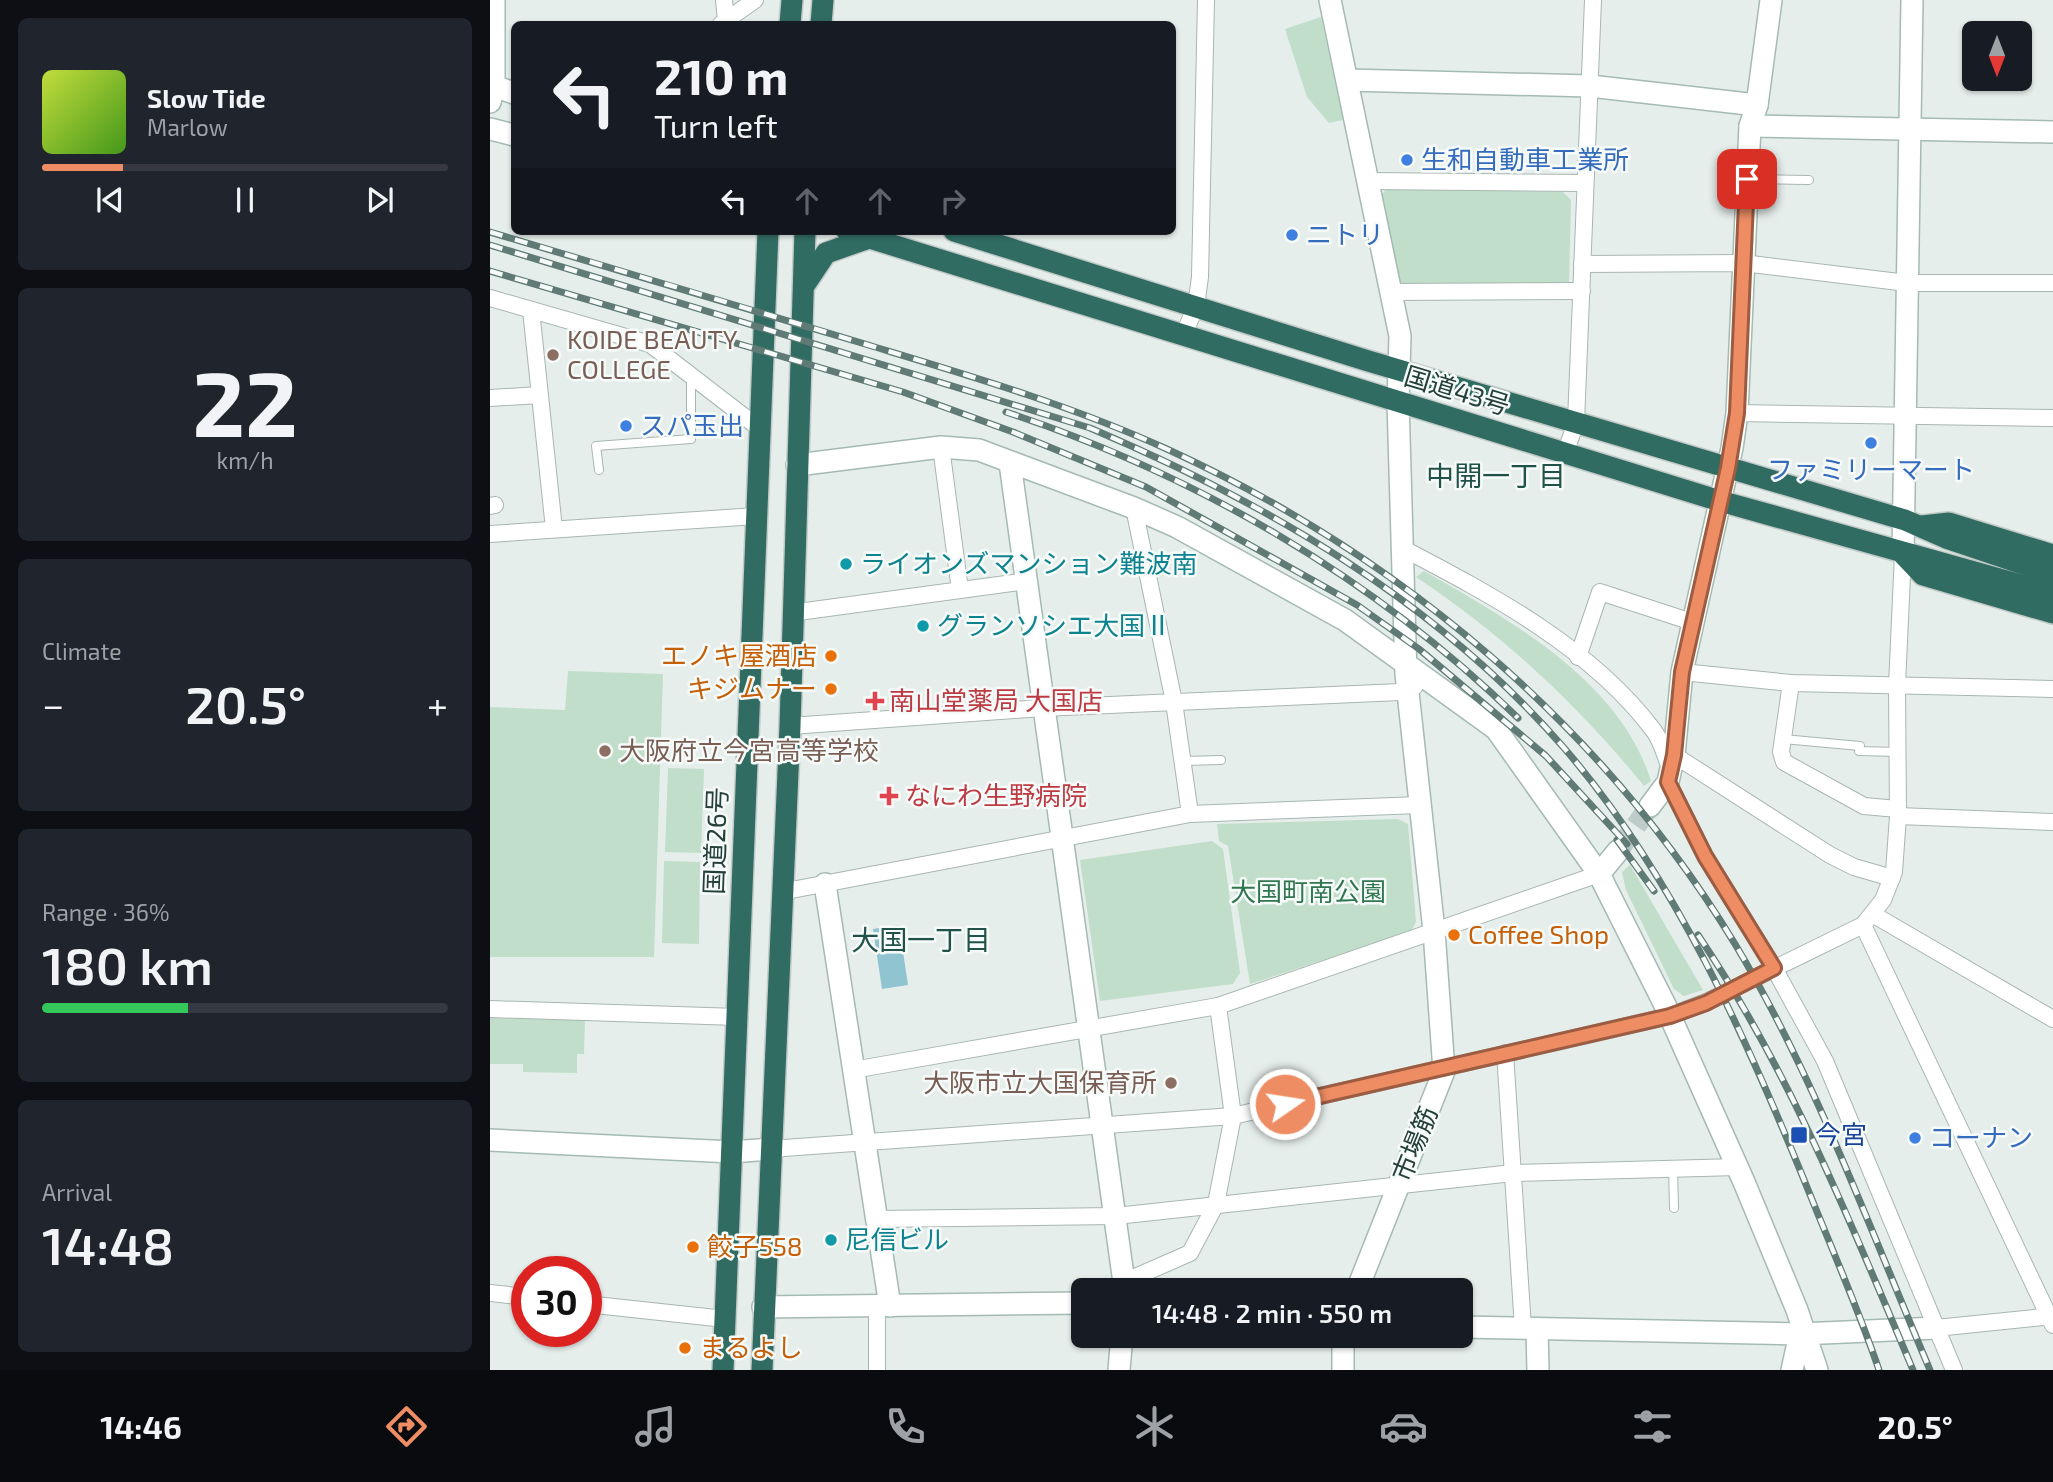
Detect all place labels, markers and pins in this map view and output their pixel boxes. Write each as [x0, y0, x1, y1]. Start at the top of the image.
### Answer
place label: 生和自動車工業所 [1421, 143, 1629, 174]
pin [1717, 149, 1777, 209]
marker: 生和自動車工業所 [1399, 152, 1415, 168]
place label: ニトリ [1306, 218, 1384, 249]
marker: ニトリ [1284, 227, 1300, 243]
place label: KOIDE BEAUTY COLLEGE [567, 323, 738, 384]
marker: KOIDE BEAUTY COLLEGE [545, 347, 561, 363]
place label: スパ玉出 [640, 409, 744, 440]
marker: スパ玉出 [618, 418, 634, 434]
marker: ファミリーマート [1863, 435, 1879, 451]
place label: ファミリーマート [1767, 453, 1975, 484]
place label: ライオンズマンション難波南 [860, 547, 1197, 578]
marker: ライオンズマンション難波南 [838, 556, 854, 572]
place label: グランソシエ大国Ⅱ [937, 609, 1171, 640]
marker: グランソシエ大国Ⅱ [915, 618, 931, 634]
place label: エノキ屋酒店 [661, 639, 817, 670]
marker: エノキ屋酒店 [823, 648, 839, 664]
place label: キジムナー [687, 672, 817, 703]
marker: キジムナー [823, 681, 839, 697]
place label: 南山堂薬局 大国店 [889, 684, 1103, 715]
marker: 南山堂薬局 大国店 [867, 693, 883, 709]
place label: 大阪府立今宮高等学校 [619, 734, 879, 765]
marker: 大阪府立今宮高等学校 [597, 743, 613, 759]
place label: なにわ生野病院 [905, 779, 1087, 810]
marker: なにわ生野病院 [879, 786, 899, 806]
place label: Coffee Shop [1468, 918, 1609, 949]
marker: Coffee Shop [1446, 927, 1462, 943]
place label: 大阪市立大国保育所 [923, 1066, 1157, 1097]
marker: 大阪市立大国保育所 [1163, 1075, 1179, 1091]
place label: 今宮 [1815, 1118, 1867, 1149]
place label: コーナン [1929, 1121, 2033, 1152]
marker: 今宮 [1789, 1125, 1809, 1145]
marker: コーナン [1907, 1130, 1923, 1146]
place label: 尼信ビル [845, 1223, 949, 1254]
place label: 餃子558 [707, 1230, 803, 1261]
marker: 尼信ビル [823, 1232, 839, 1248]
marker: 餃子558 [685, 1239, 701, 1255]
place label: まるよし [699, 1331, 803, 1362]
marker: まるよし [677, 1340, 693, 1356]

